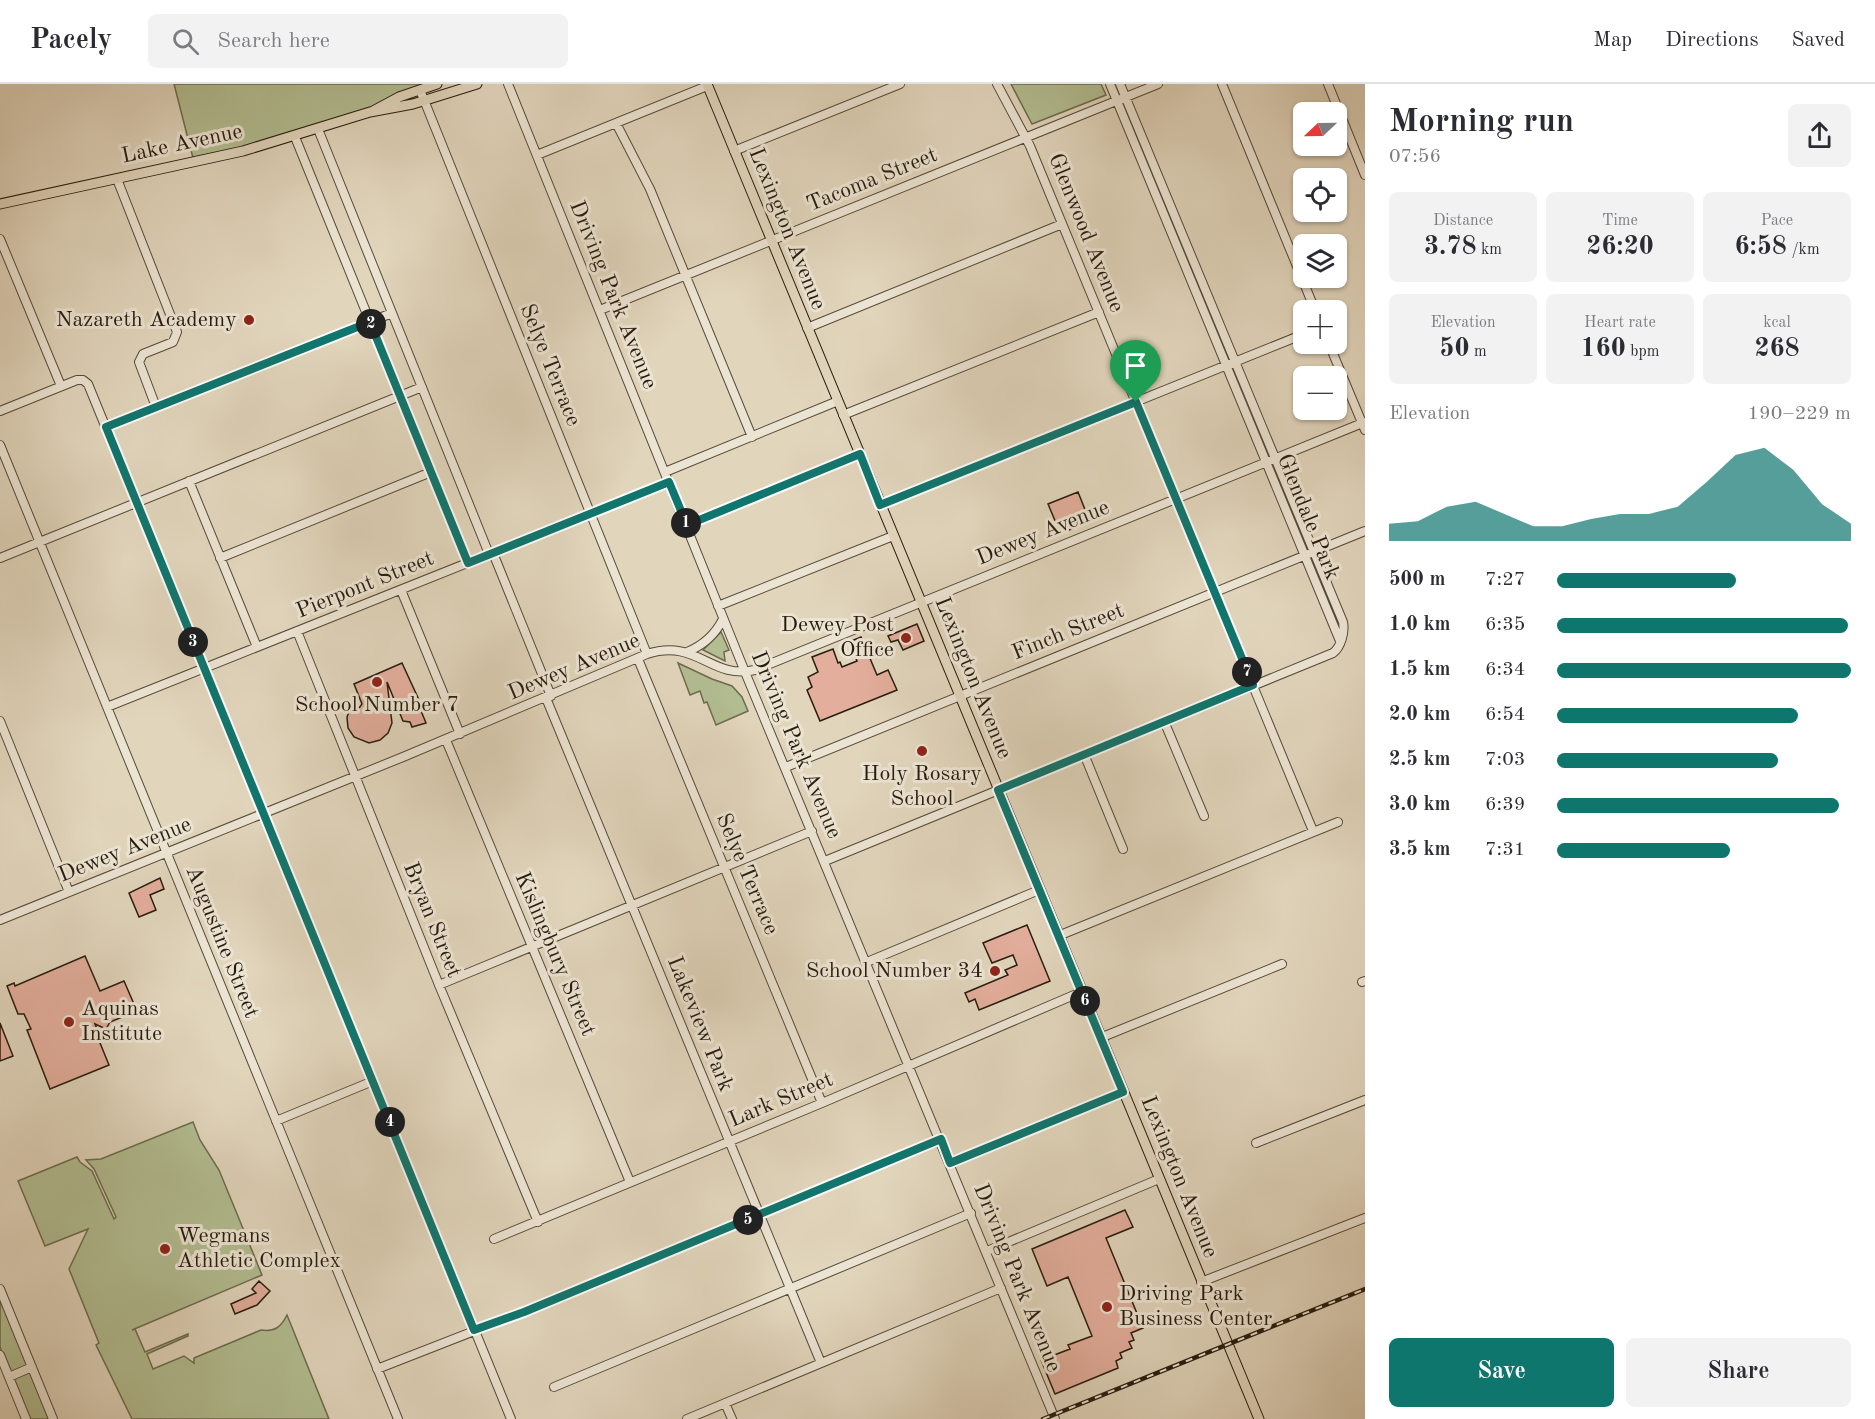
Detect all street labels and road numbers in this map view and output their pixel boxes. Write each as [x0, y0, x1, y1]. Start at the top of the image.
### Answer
street label: Lake Avenue [119, 120, 245, 168]
street label: Tacoma Street [804, 144, 940, 216]
street label: Lexington Avenue [744, 145, 830, 313]
street label: Glenwood Avenue [1044, 150, 1128, 316]
street label: Driving Park Avenue [565, 198, 661, 392]
street label: Selye Terrace [516, 301, 584, 429]
street label: Glendale Park [1273, 451, 1343, 583]
street label: Dewey Avenue [973, 496, 1113, 570]
street label: Pierpont Street [293, 547, 437, 623]
street label: Lexington Avenue [930, 594, 1016, 762]
street label: Finch Street [1009, 600, 1127, 664]
street label: Dewey Avenue [505, 629, 643, 705]
street label: Driving Park Avenue [747, 648, 845, 842]
street label: Selye Terrace [712, 810, 782, 938]
street label: Dewey Avenue [55, 813, 195, 887]
street label: Bryan Street [399, 859, 465, 981]
street label: Augustine Street [181, 863, 263, 1021]
street label: Kislingbury Street [511, 869, 599, 1039]
street label: Lakeview Park [663, 953, 737, 1095]
street label: Lark Street [726, 1068, 836, 1132]
street label: Lexington Avenue [1136, 1093, 1222, 1261]
street label: Driving Park Avenue [969, 1181, 1065, 1375]

